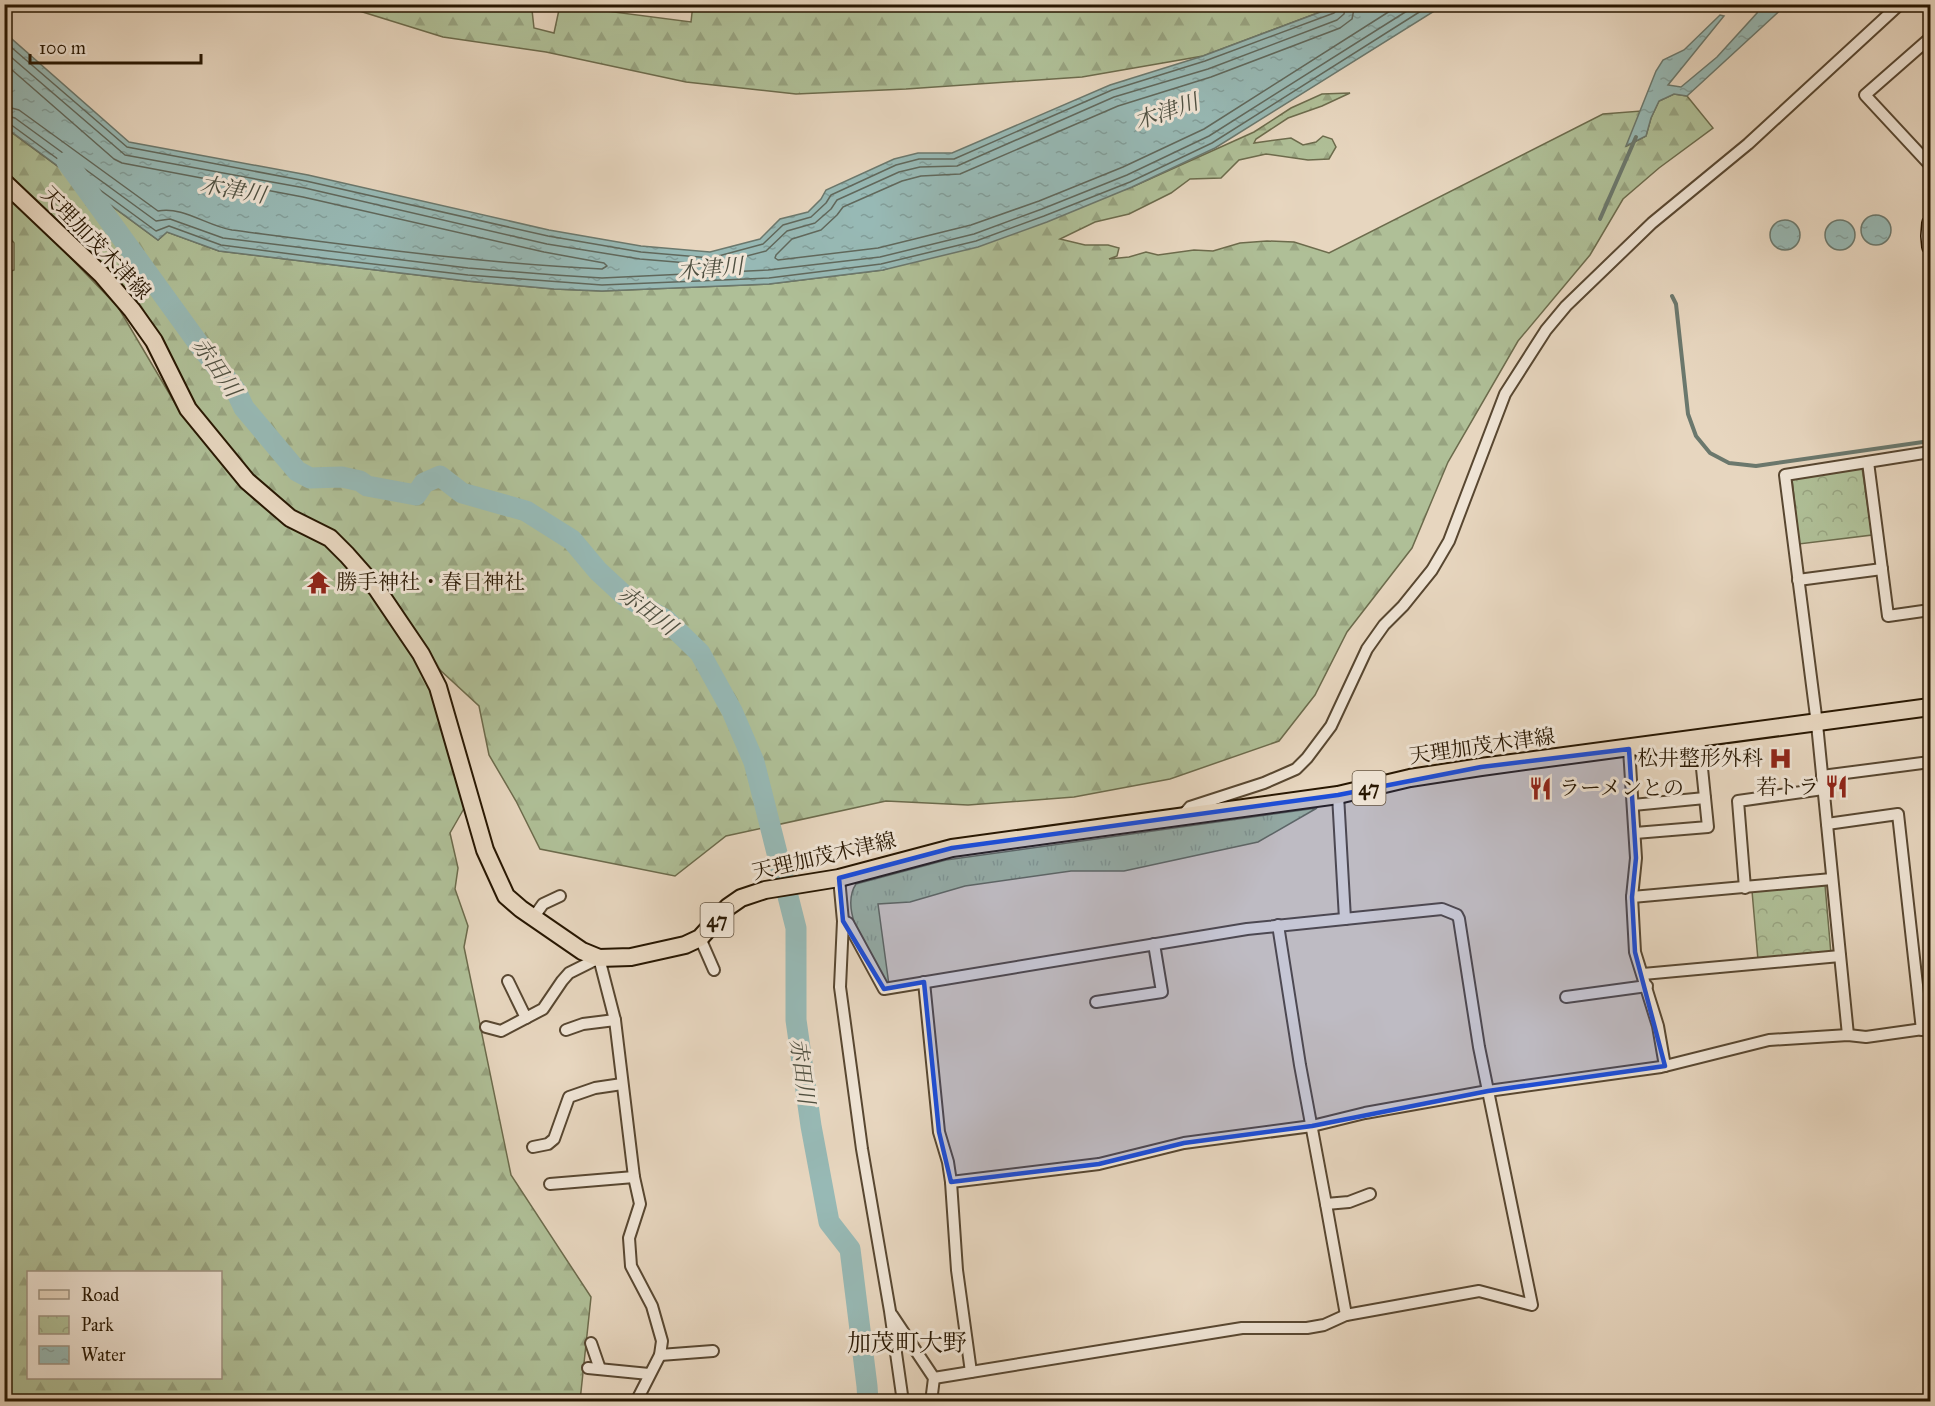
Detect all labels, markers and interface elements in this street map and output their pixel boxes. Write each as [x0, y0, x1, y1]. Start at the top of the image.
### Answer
scale bar [30, 27, 201, 65]
text: 100 m [39, 37, 86, 59]
water label: 木津川 [1131, 87, 1204, 135]
water label: 木津川 [198, 170, 270, 209]
street label: 天理加茂木津線 [36, 181, 156, 305]
water label: 木津川 [676, 252, 746, 285]
water label: 赤田川 [187, 333, 248, 404]
temple icon: 勝手神社・春日神社 [305, 569, 331, 595]
place label: 勝手神社・春日神社 [336, 569, 525, 595]
water label: 赤田川 [613, 580, 684, 642]
street label: 天理加茂木津線 [1407, 723, 1557, 769]
place label: 松井整形外科 [1637, 745, 1763, 771]
hospital icon: 松井整形外科 [1768, 745, 1794, 771]
road number: 47 [1352, 771, 1386, 805]
place label: 若トラ [1756, 774, 1819, 800]
restaurant icon: 若トラ [1824, 774, 1850, 800]
restaurant icon: ラーメンとの [1528, 775, 1554, 801]
place label: ラーメンとの [1559, 775, 1684, 801]
street label: 天理加茂木津線 [749, 827, 899, 885]
road number: 47 [700, 903, 734, 937]
water label: 赤田川 [785, 1037, 821, 1108]
legend [27, 1271, 222, 1379]
text: Road [81, 1284, 119, 1306]
text: Park [81, 1314, 114, 1336]
district label: 加茂町大野 [847, 1328, 967, 1358]
text: Water [81, 1344, 126, 1366]

